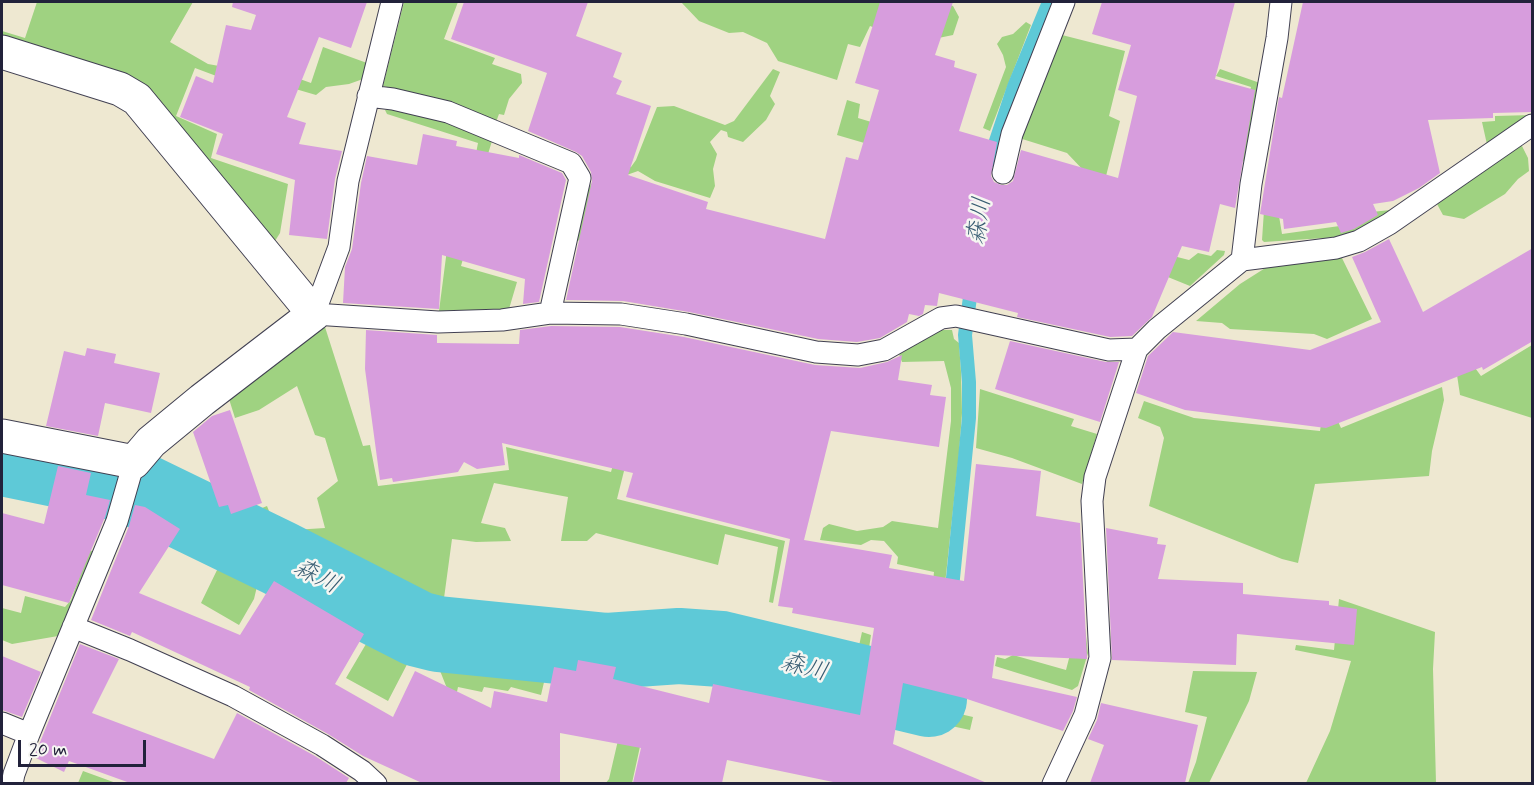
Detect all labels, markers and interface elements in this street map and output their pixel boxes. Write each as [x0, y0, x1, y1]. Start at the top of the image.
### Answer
water label: 森川 [963, 195, 999, 247]
water label: 森川 [288, 554, 344, 602]
water label: 森川 [777, 649, 831, 689]
scale bar [21, 728, 148, 766]
text: 20 m [29, 738, 67, 762]

